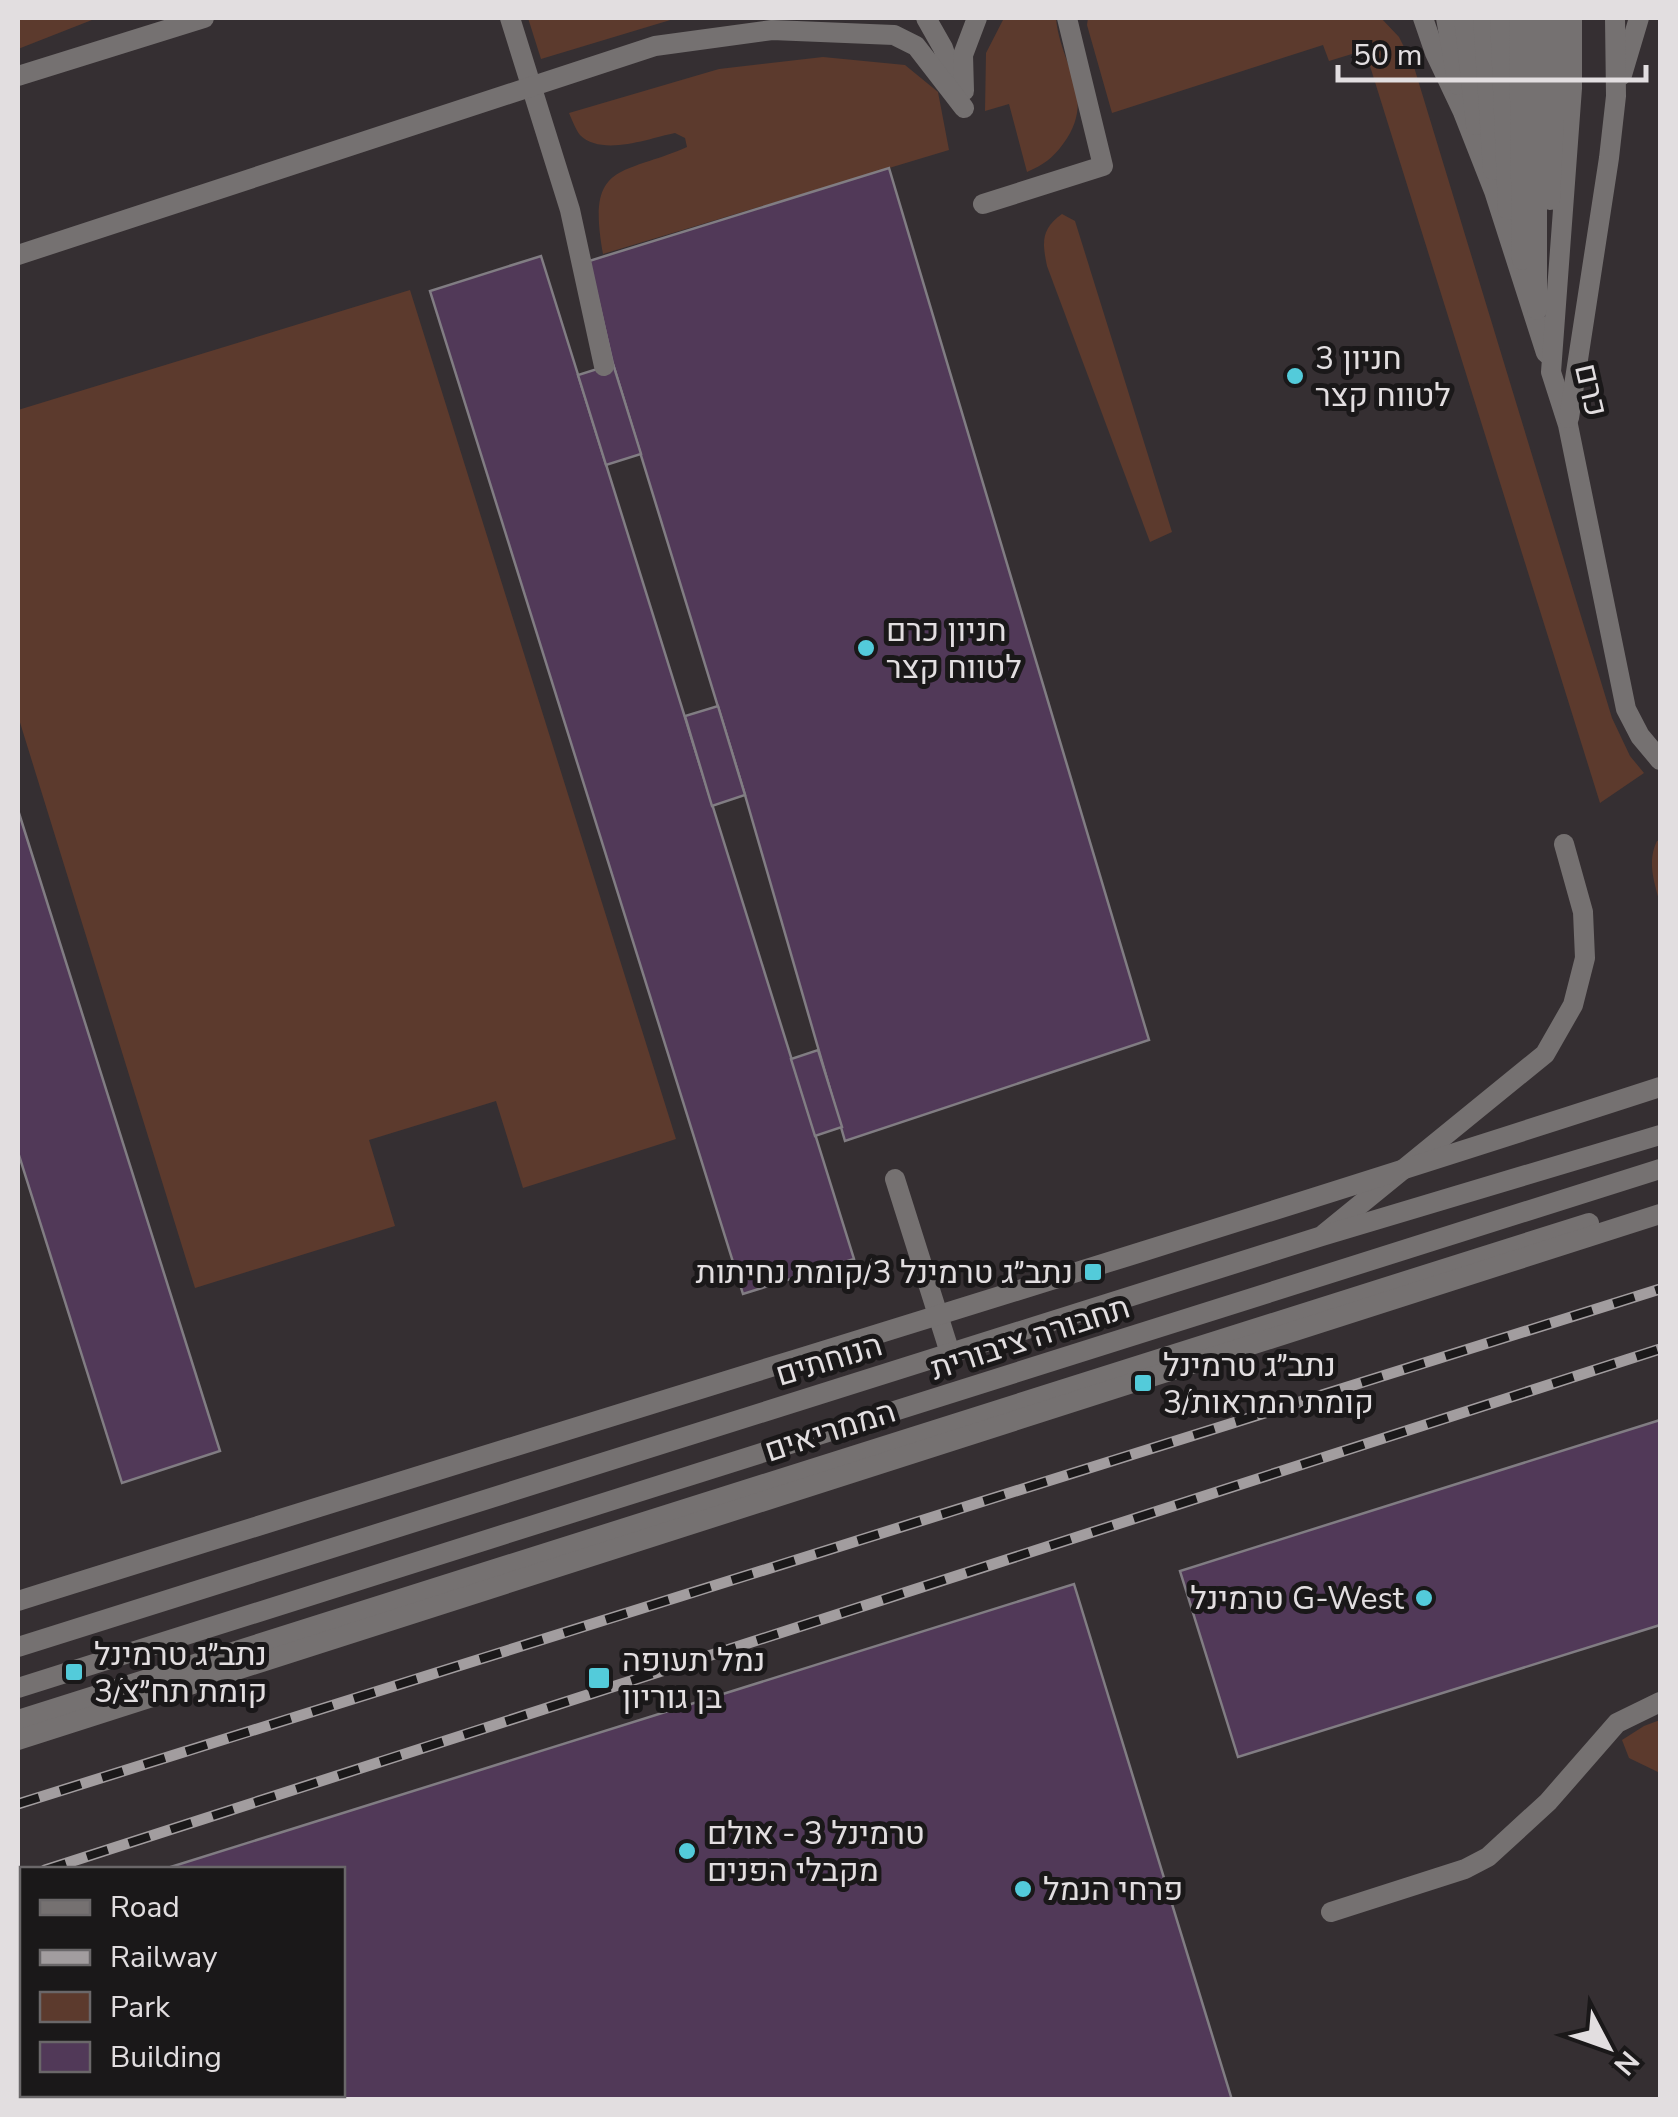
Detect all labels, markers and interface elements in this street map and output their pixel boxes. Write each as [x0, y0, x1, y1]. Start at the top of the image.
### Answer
scale bar [1338, 20, 1646, 82]
text: 50 m [1353, 35, 1422, 76]
place label: חניון 3 לטווח קצר [1315, 337, 1451, 417]
street label: כרם [1564, 359, 1618, 421]
marker: חניון 3 לטווח קצר [1284, 365, 1306, 387]
place label: חניון כרם לטווח קצר [886, 609, 1022, 689]
marker: חניון כרם לטווח קצר [855, 637, 877, 659]
place label: נתב״ג טרמינל 3/קומת נחיתות [696, 1251, 1073, 1294]
marker: נתב״ג טרמינל 3/קומת נחיתות [1082, 1261, 1104, 1283]
street label: תחבורה ציבורית [925, 1286, 1135, 1390]
street label: הנוחתים [770, 1323, 888, 1397]
place label: נתב״ג טרמינל 3/קומת המראות [1163, 1344, 1374, 1424]
marker: נתב״ג טרמינל 3/קומת המראות [1132, 1372, 1154, 1394]
street label: הממריאים [759, 1390, 901, 1472]
place label: טרמינל G-West [1190, 1577, 1405, 1620]
marker: טרמינל G-West [1413, 1587, 1435, 1609]
place label: נתב״ג טרמינל 3/קומת תח״צ [94, 1633, 268, 1713]
place label: נמל תעופה בן גוריון [622, 1639, 765, 1719]
marker: נתב״ג טרמינל 3/קומת תח״צ [63, 1661, 85, 1683]
marker: נמל תעופה בן גוריון [586, 1665, 612, 1691]
place label: טרמינל 3 - אולם מקבלי הפנים [707, 1812, 925, 1892]
marker: טרמינל 3 - אולם מקבלי הפנים [676, 1840, 698, 1862]
legend [20, 1867, 345, 2097]
place label: פרחי הנמל [1043, 1868, 1183, 1911]
marker: פרחי הנמל [1012, 1878, 1034, 1900]
text: Road [110, 1887, 180, 1928]
text: Railway [110, 1937, 218, 1978]
text: Park [110, 1987, 171, 2028]
north arrow [1558, 1997, 1658, 2097]
text: Building [110, 2037, 222, 2078]
text: N [1605, 2042, 1647, 2083]

